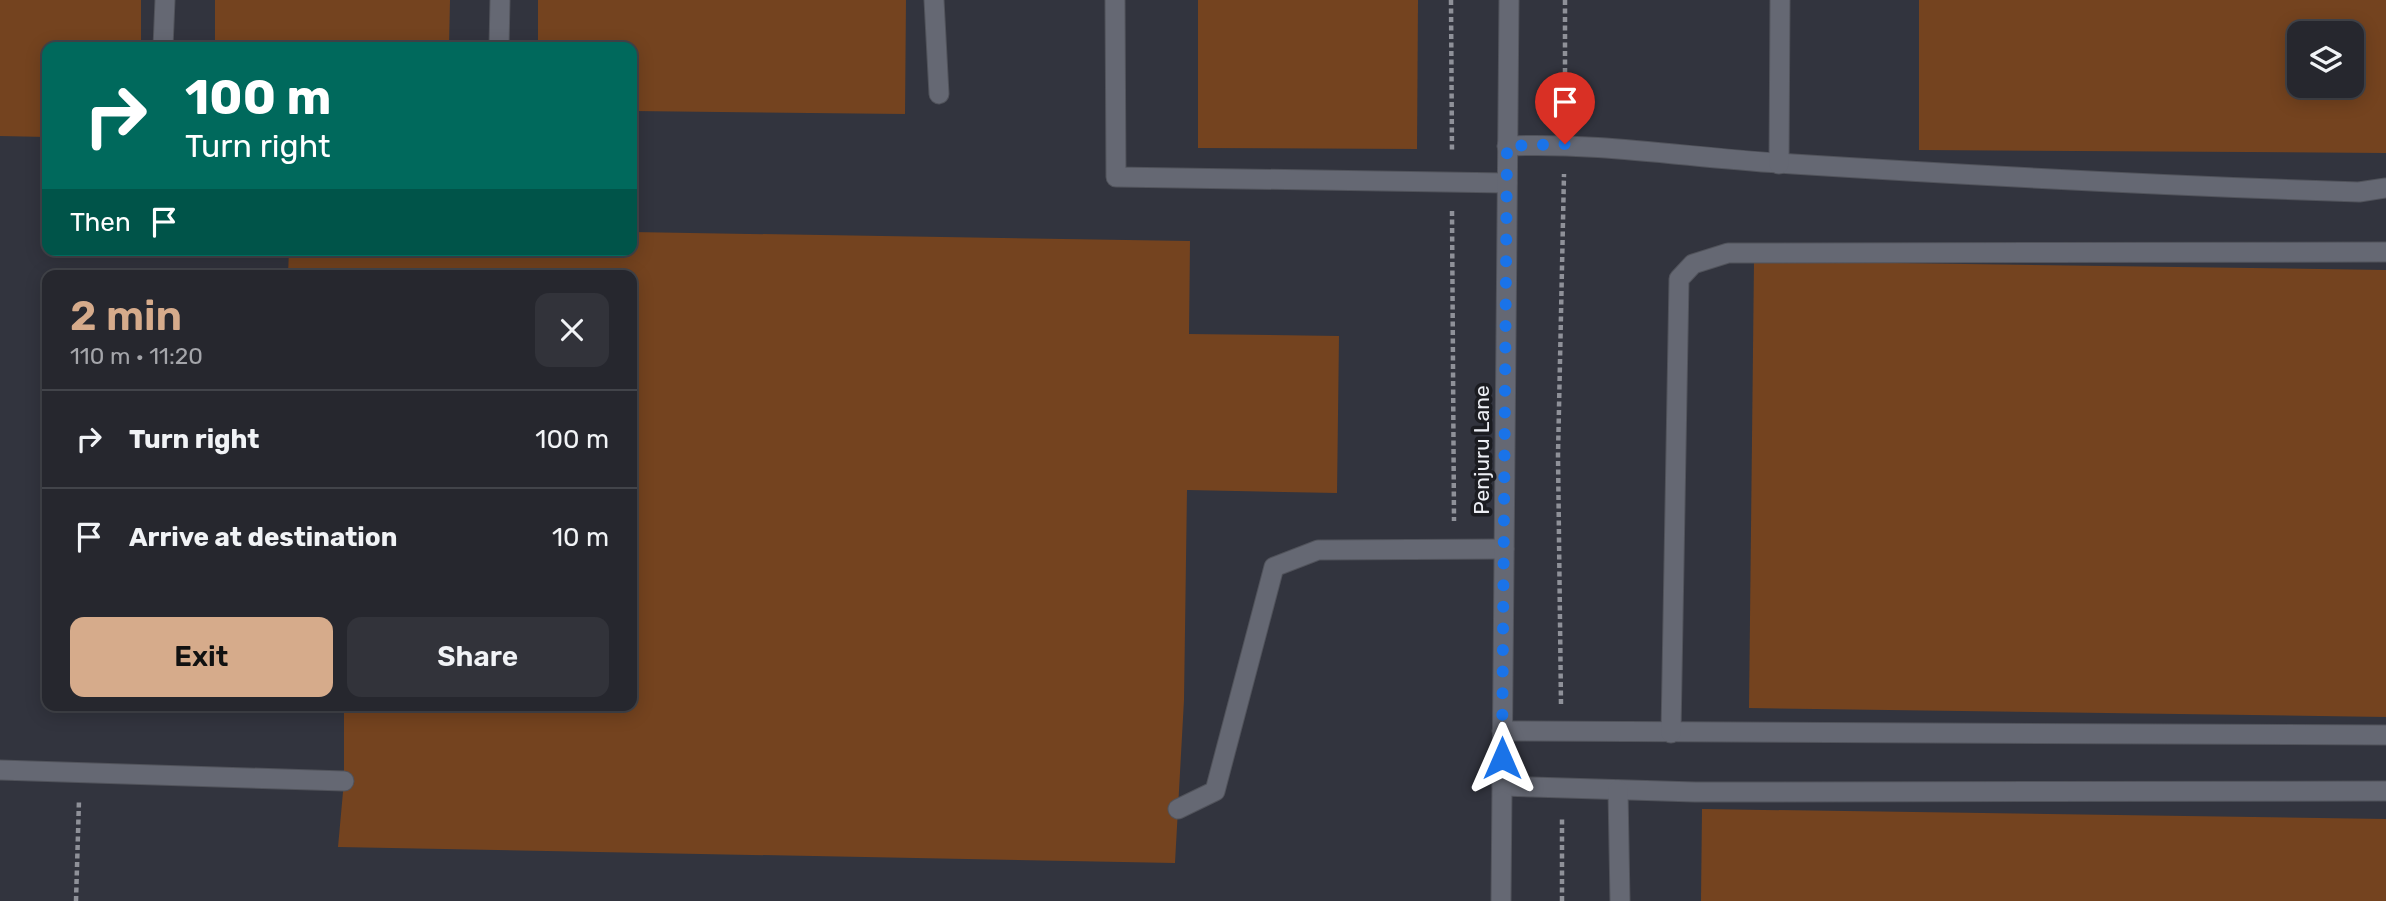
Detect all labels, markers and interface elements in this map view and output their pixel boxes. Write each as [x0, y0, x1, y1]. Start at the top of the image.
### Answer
map controls [2287, 21, 2364, 98]
button: layers [2287, 21, 2364, 98]
text: 100 m [185, 68, 331, 126]
icon: right [70, 70, 161, 161]
pin [1535, 72, 1595, 144]
icon: arrive [1546, 83, 1584, 121]
text: Turn right [185, 127, 330, 165]
icon: arrive [145, 203, 183, 241]
text: Then [70, 207, 131, 238]
text: 2 min [70, 291, 182, 341]
button: close [535, 293, 609, 367]
text: 110 m · 11:20 [70, 342, 203, 370]
street label: Penjuru Lane [1469, 385, 1494, 515]
icon: right [70, 420, 108, 458]
text: Turn right [129, 424, 259, 455]
text: 100 m [535, 424, 609, 455]
icon: arrive [70, 518, 108, 556]
text: Arrive at destination [129, 522, 397, 553]
text: 10 m [552, 522, 609, 553]
button: Exit [70, 617, 333, 697]
button: Share [347, 617, 609, 697]
position arrow [1465, 721, 1539, 795]

